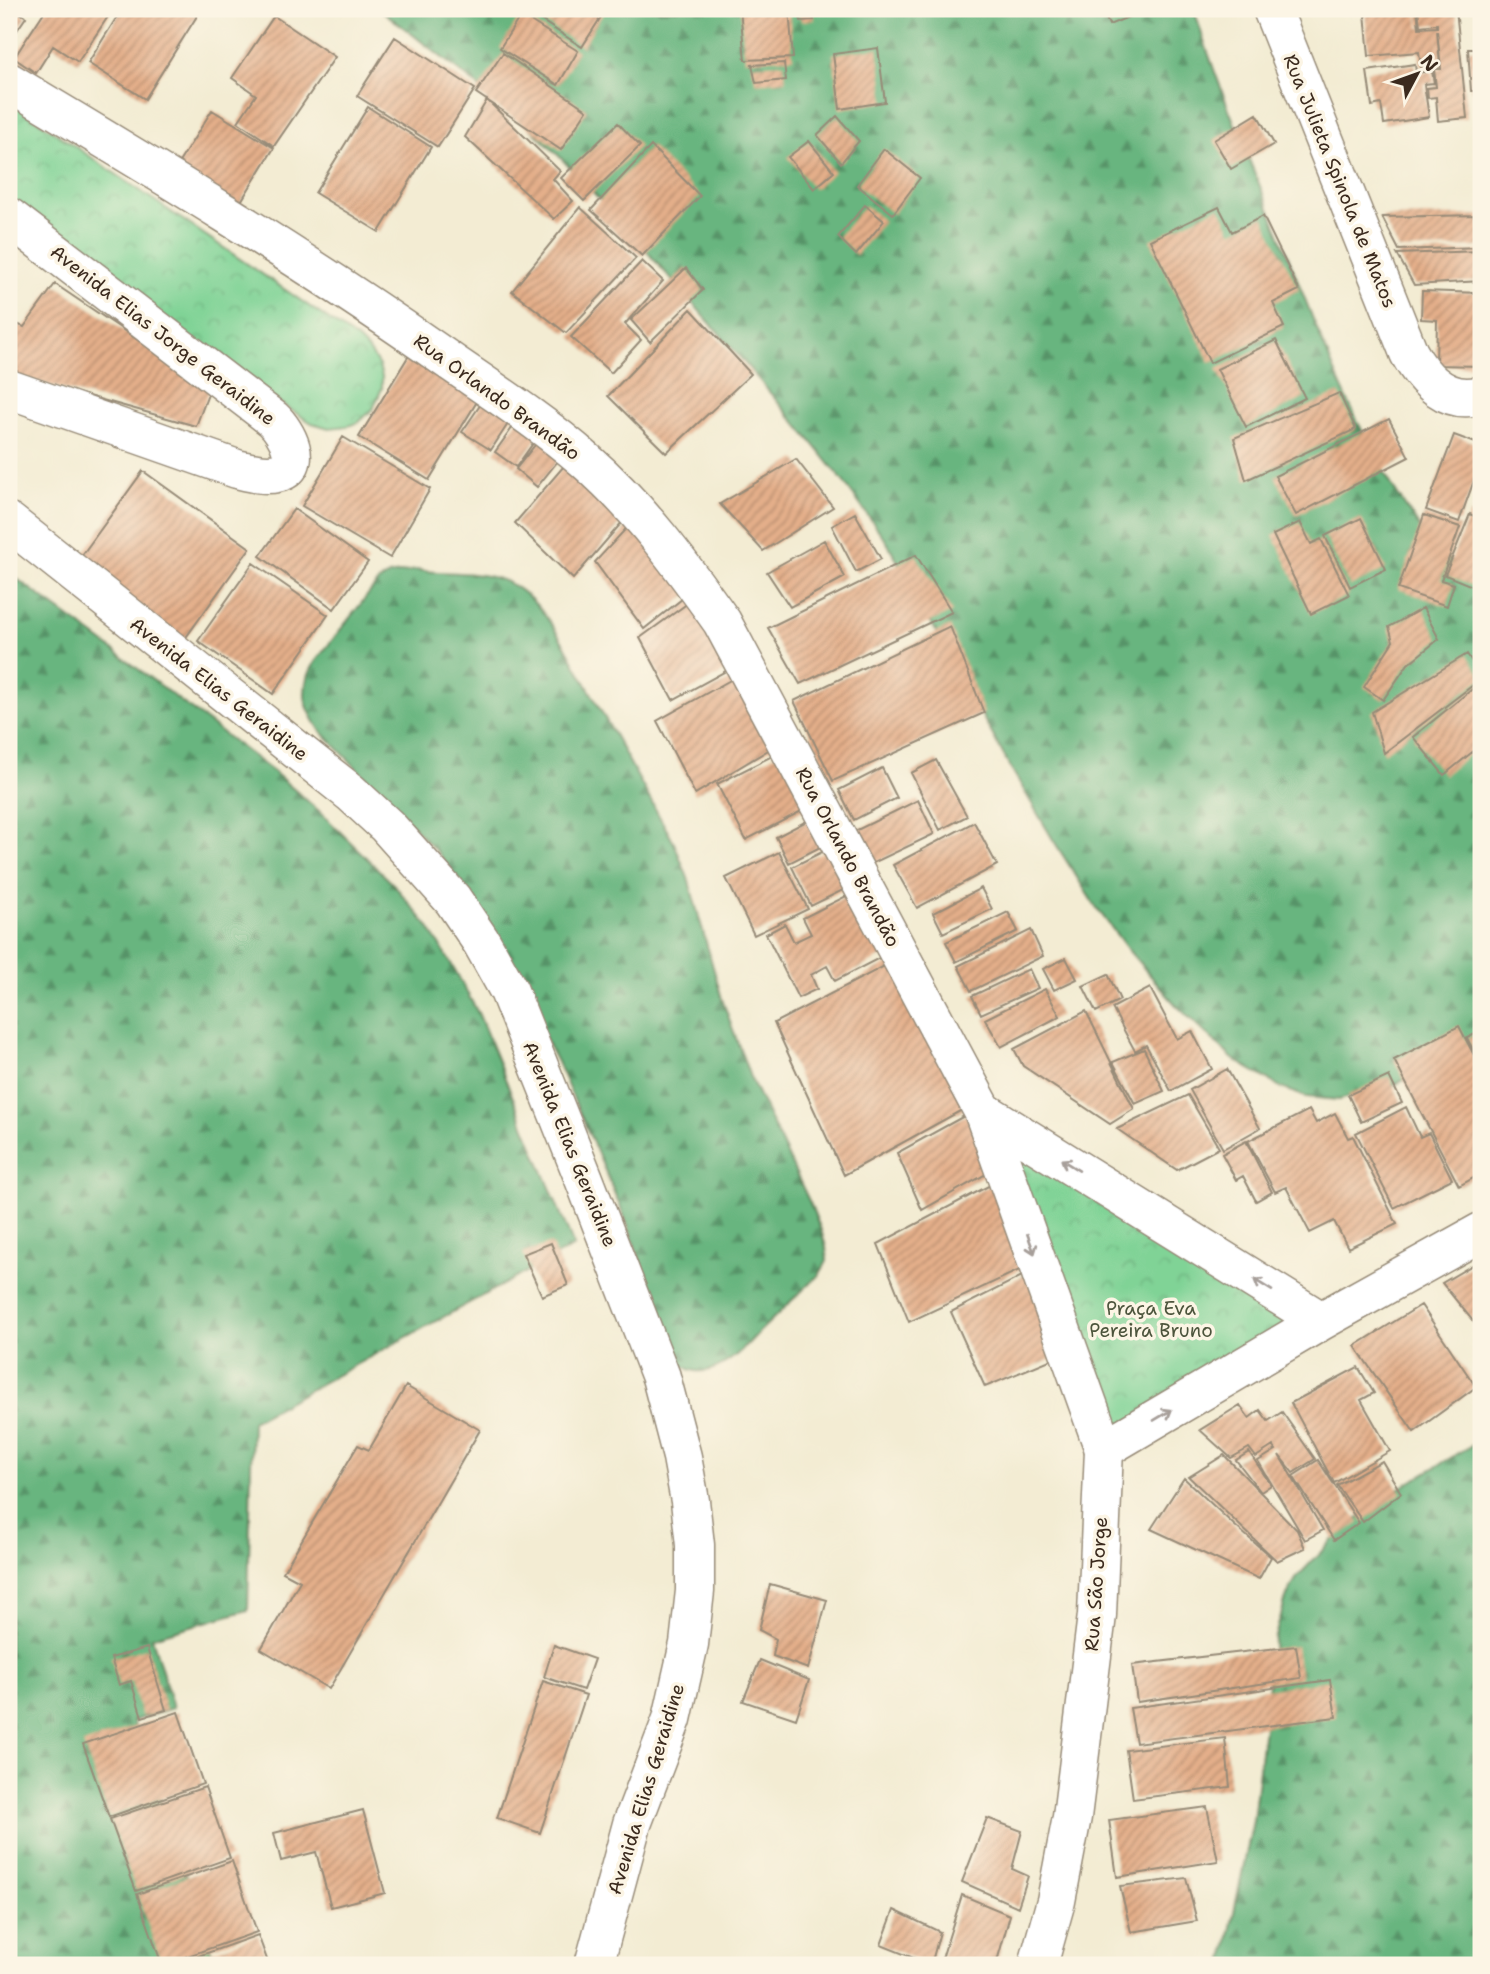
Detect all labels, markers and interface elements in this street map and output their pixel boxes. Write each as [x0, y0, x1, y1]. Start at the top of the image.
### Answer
north arrow [1382, 38, 1452, 108]
text: N [1415, 49, 1444, 77]
street label: Rua Julieta Spinola de Matos [1278, 50, 1402, 312]
street label: Avenida Elias Jorge Geraidine [45, 239, 281, 431]
street label: Rua Orlando Brandão [409, 328, 585, 466]
street label: Avenida Elias Geraidine [125, 612, 313, 766]
street label: Rua Orlando Brandão [790, 763, 906, 951]
street label: Avenida Elias Geraidine [517, 1038, 623, 1250]
one-way arrow [1061, 1157, 1080, 1172]
one-way arrow [1026, 1233, 1038, 1255]
one-way arrow [1254, 1278, 1273, 1293]
park label: Praça Eva Pereira Bruno [1089, 1296, 1213, 1343]
one-way arrow [1152, 1408, 1172, 1422]
street label: Rua São Jorge [1079, 1516, 1113, 1652]
street label: Avenida Elias Geraidine [602, 1680, 690, 1898]

